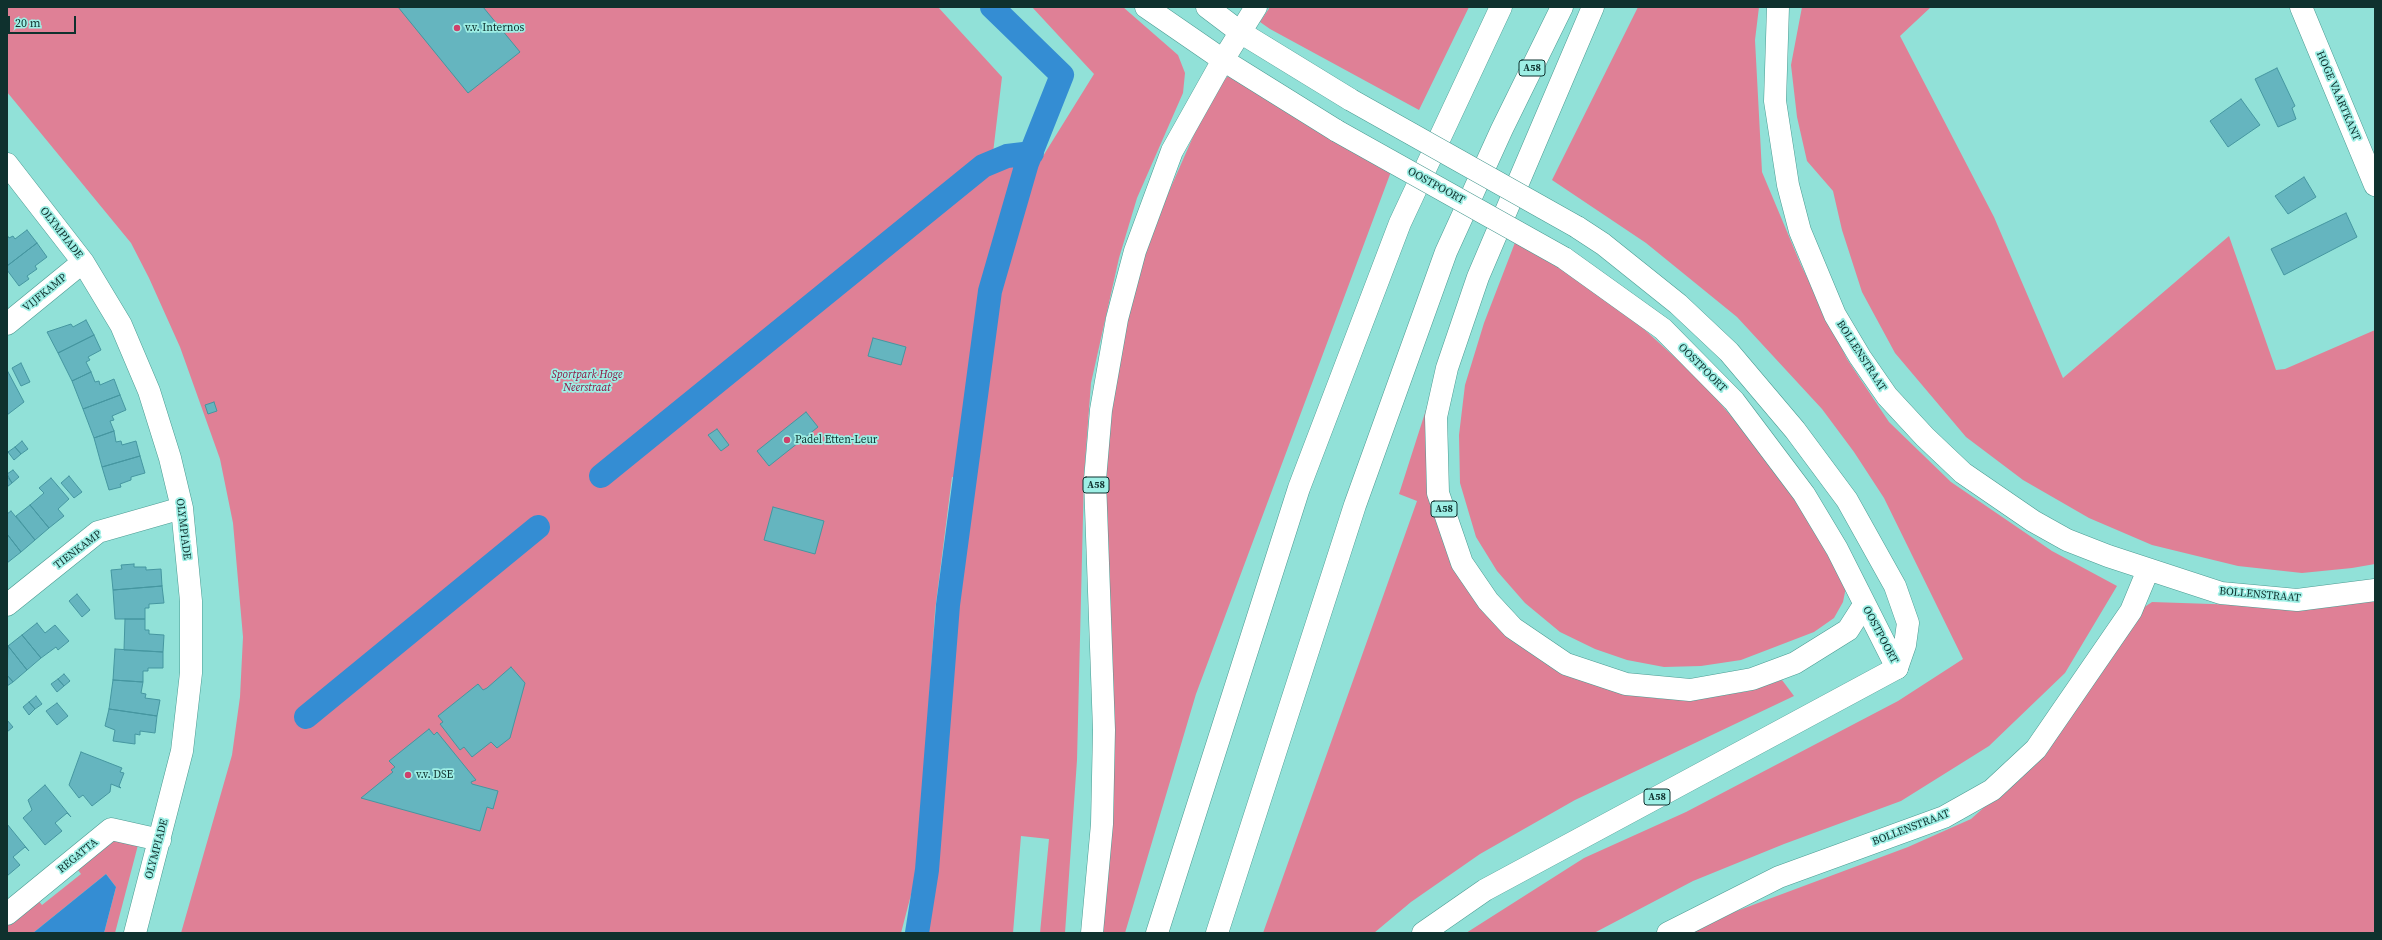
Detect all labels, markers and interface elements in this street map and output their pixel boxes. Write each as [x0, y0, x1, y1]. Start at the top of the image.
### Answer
scale bar [10, 8, 78, 34]
text: 20 m [15, 15, 41, 31]
place label: v.v. Internos [465, 21, 524, 35]
marker: v.v. Internos [452, 23, 462, 33]
street label: HOGE VAARTKANT [2313, 49, 2363, 143]
road number: A58 [1519, 60, 1545, 76]
street label: OOSTPOORT [1405, 165, 1467, 207]
street label: OLYMPIADE [37, 205, 85, 261]
street label: VIJFKAMP [20, 271, 70, 315]
street label: BOLLENSTRAAT [1833, 318, 1889, 394]
street label: OOSTPOORT [1675, 341, 1729, 395]
park label: Sportpark Hoge Neerstraat [552, 368, 622, 394]
place label: Padel Etten-Leur [795, 433, 877, 447]
marker: Padel Etten-Leur [782, 435, 792, 445]
road number: A58 [1083, 477, 1109, 493]
street label: OLYMPIADE [173, 498, 193, 560]
road number: A58 [1431, 501, 1457, 517]
street label: TIENKAMP [52, 528, 104, 572]
street label: BOLLENSTRAAT [2219, 585, 2301, 605]
street label: OOSTPOORT [1859, 604, 1901, 666]
place label: v.v. DSE [416, 768, 453, 782]
marker: v.v. DSE [403, 770, 413, 780]
road number: A58 [1644, 789, 1670, 805]
street label: BOLLENSTRAAT [1870, 807, 1952, 849]
street label: OLYMPIADE [143, 818, 171, 880]
street label: REGATTA [55, 836, 101, 876]

